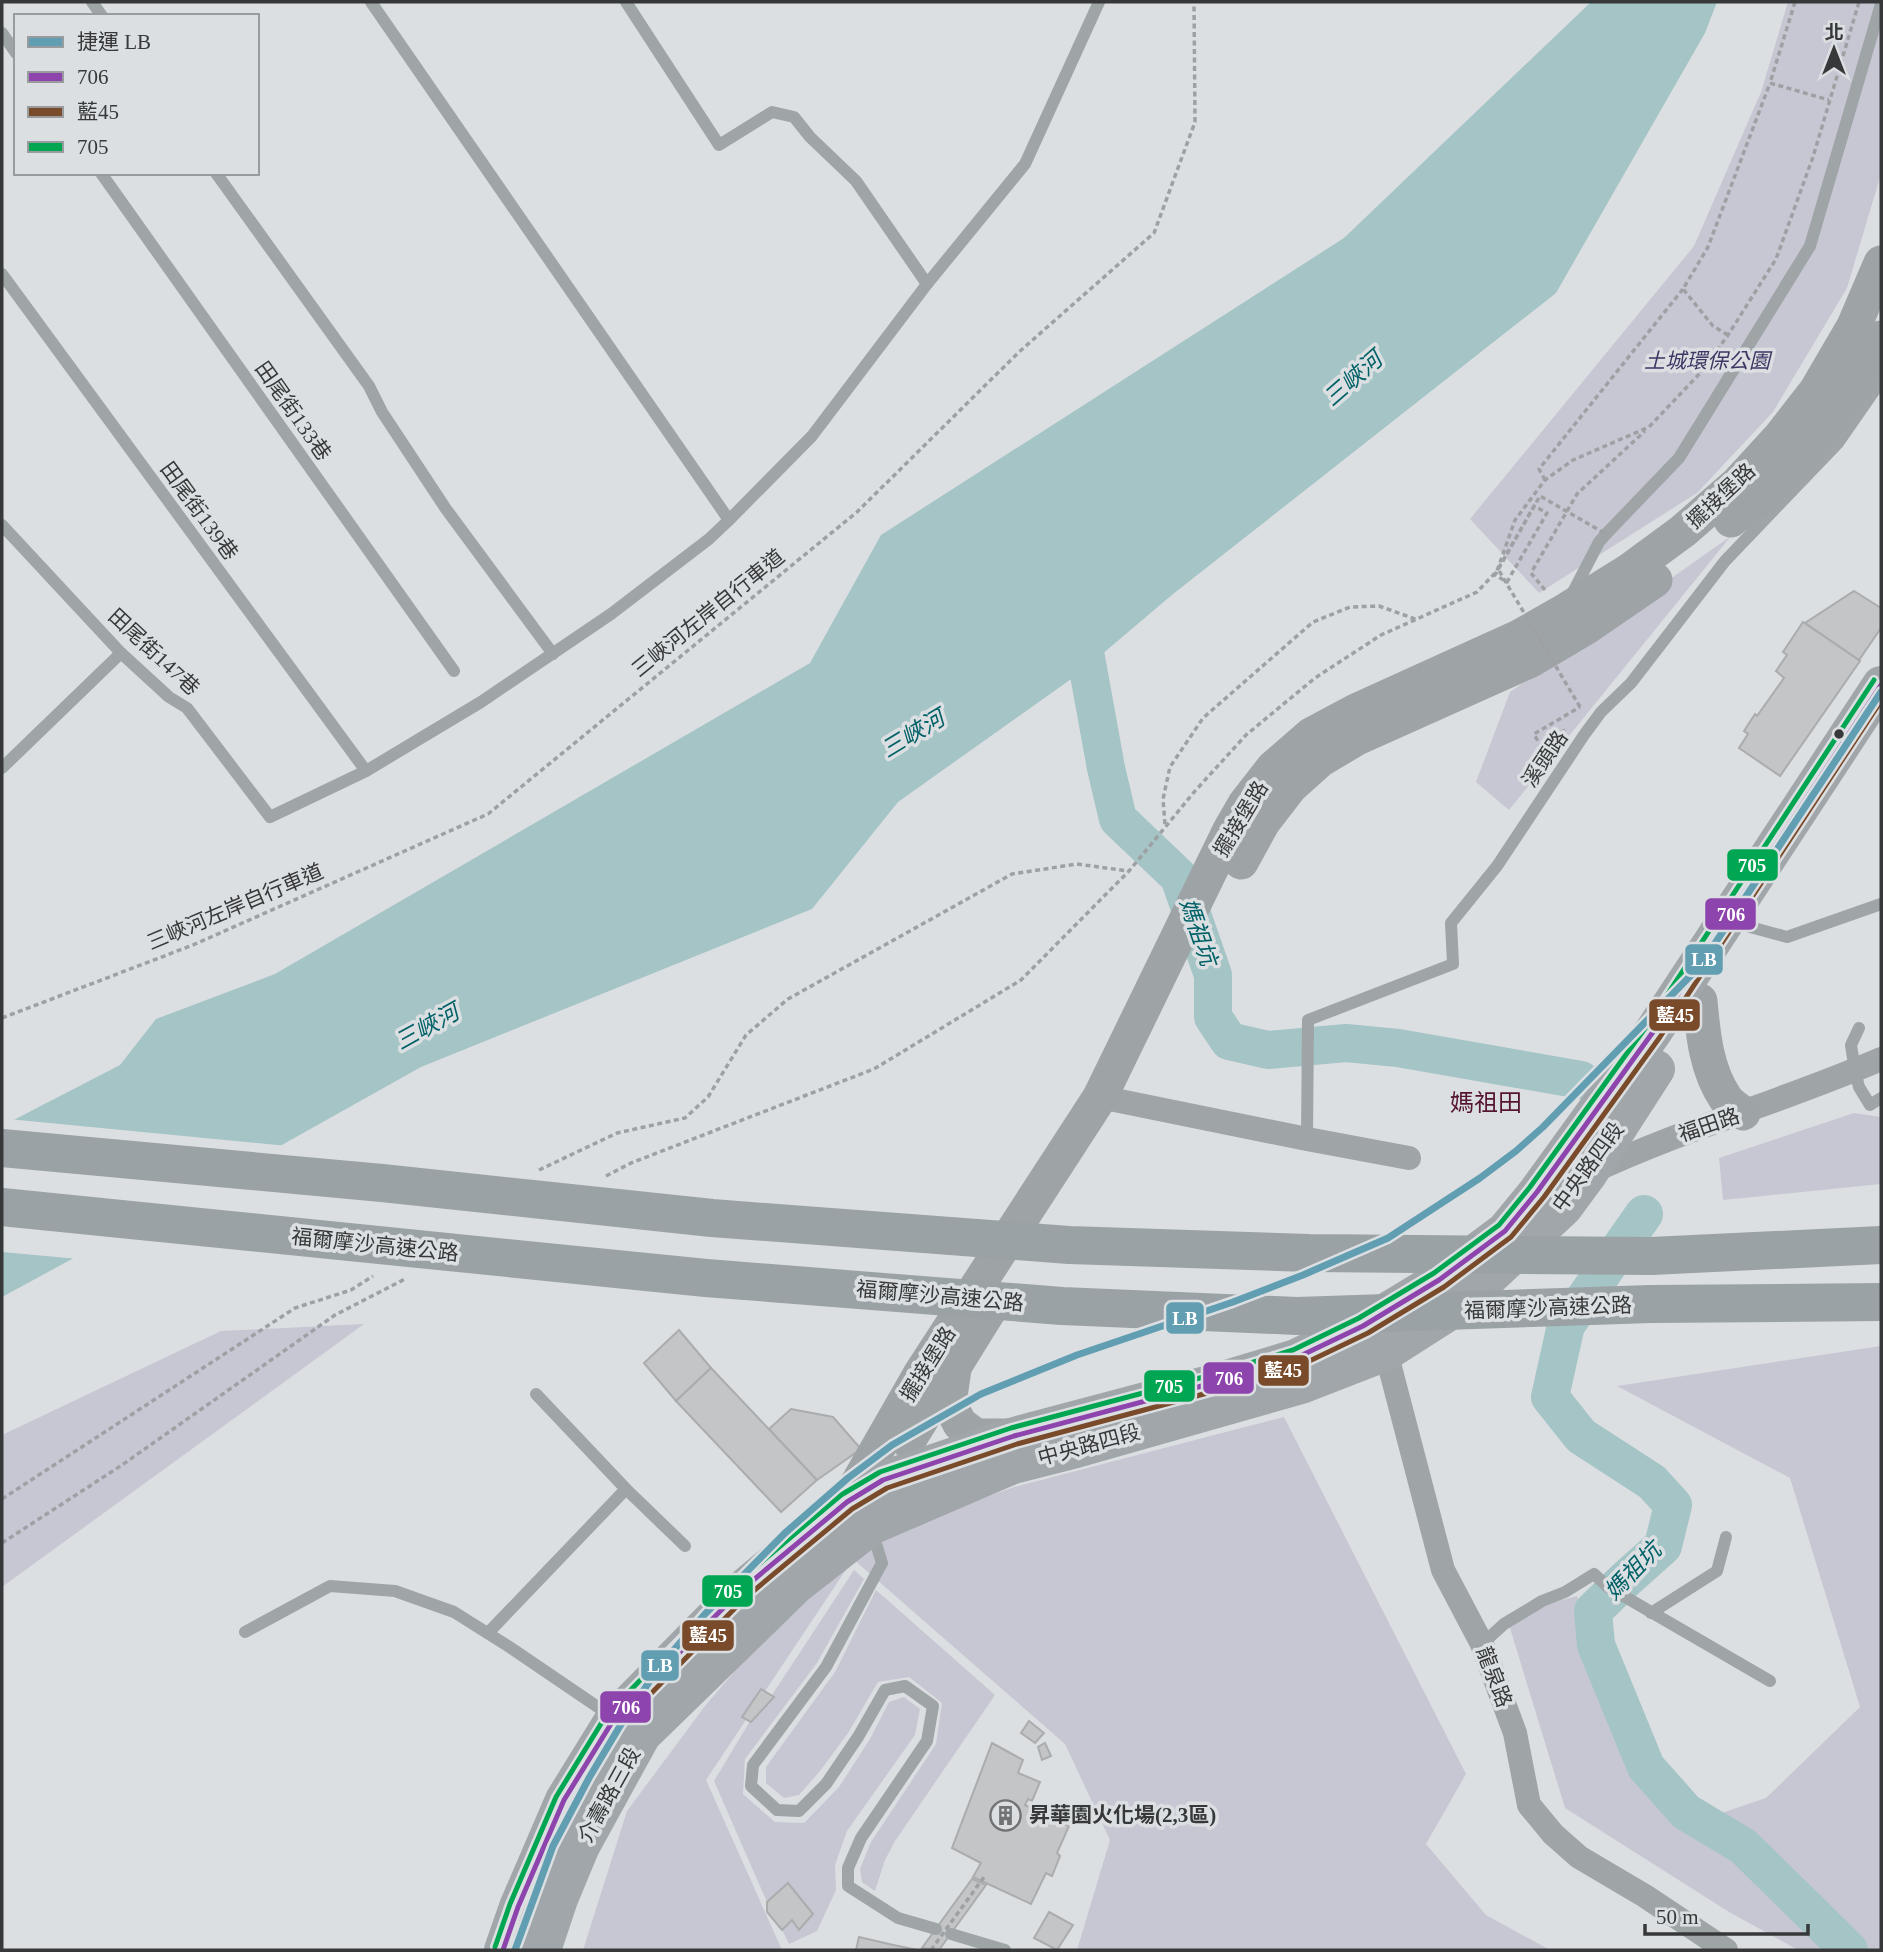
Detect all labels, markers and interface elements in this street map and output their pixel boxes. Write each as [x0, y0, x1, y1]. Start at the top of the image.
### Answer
legend [14, 14, 259, 175]
north arrow [1799, 14, 1869, 84]
text: 北 [1824, 22, 1844, 43]
text: 捷運 LB [77, 30, 151, 54]
text: 706 [77, 65, 109, 89]
text: 藍45 [77, 100, 119, 124]
text: 705 [77, 135, 109, 159]
water label: 三峽河 [1319, 344, 1390, 411]
park label: 土城環保公園 [1644, 349, 1773, 373]
street label: 田尾街133巷 [250, 357, 336, 465]
street label: 田尾街139巷 [155, 457, 243, 565]
street label: 擺接堡路 [1682, 459, 1760, 533]
street label: 三峽河左岸自行車道 [627, 544, 789, 682]
street label: 田尾街147巷 [104, 604, 204, 700]
water label: 三峽河 [877, 703, 952, 762]
street label: 溪頭路 [1517, 726, 1573, 792]
unlabelled marker [1832, 727, 1846, 741]
street label: 擺接堡路 [1209, 777, 1273, 861]
line badge: 705 [1726, 848, 1779, 882]
text: 705 [1738, 855, 1766, 876]
street label: 三峽河左岸自行車道 [143, 859, 327, 955]
water label: 媽祖坑 [1175, 895, 1222, 972]
line badge: 706 [1704, 897, 1757, 931]
text: 706 [1717, 904, 1745, 925]
line badge: LB [1684, 943, 1724, 976]
text: LB [1691, 949, 1717, 970]
water label: 三峽河 [391, 997, 467, 1055]
line badge: 藍45 [1648, 998, 1701, 1032]
text: 藍45 [1656, 1005, 1694, 1026]
district label: 媽祖田 [1450, 1090, 1522, 1116]
street label: 福田路 [1675, 1103, 1743, 1147]
street label: 中央路四段 [1547, 1117, 1629, 1217]
street label: 福爾摩沙高速公路 [290, 1224, 460, 1266]
street label: 福爾摩沙高速公路 [855, 1277, 1025, 1315]
street label: 福爾摩沙高速公路 [1464, 1293, 1632, 1323]
line badge: LB [1165, 1301, 1205, 1335]
text: LB [1172, 1308, 1198, 1329]
street label: 擺接堡路 [896, 1322, 960, 1406]
line badge: 藍45 [1257, 1354, 1310, 1387]
text: 藍45 [1264, 1360, 1302, 1381]
line badge: 706 [1202, 1361, 1255, 1395]
text: 706 [1215, 1368, 1243, 1389]
line badge: 705 [1143, 1369, 1196, 1403]
text: 705 [1155, 1376, 1183, 1397]
street label: 中央路四段 [1035, 1420, 1143, 1470]
water label: 媽祖坑 [1600, 1535, 1668, 1605]
line badge: 705 [701, 1574, 754, 1608]
text: 705 [714, 1581, 742, 1602]
line badge: 藍45 [681, 1619, 735, 1652]
text: 藍45 [689, 1625, 727, 1646]
street label: 龍泉路 [1472, 1643, 1516, 1711]
line badge: LB [640, 1649, 680, 1682]
text: LB [647, 1655, 673, 1676]
line badge: 706 [599, 1690, 652, 1724]
text: 706 [612, 1697, 640, 1718]
street label: 介壽路三段 [573, 1743, 645, 1847]
building icon: 昇華園火化場(2,3區) [989, 1798, 1023, 1832]
place label: 昇華園火化場(2,3區) [1029, 1803, 1216, 1827]
scale bar [1645, 1892, 1808, 1936]
text: 50 m [1656, 1905, 1699, 1929]

